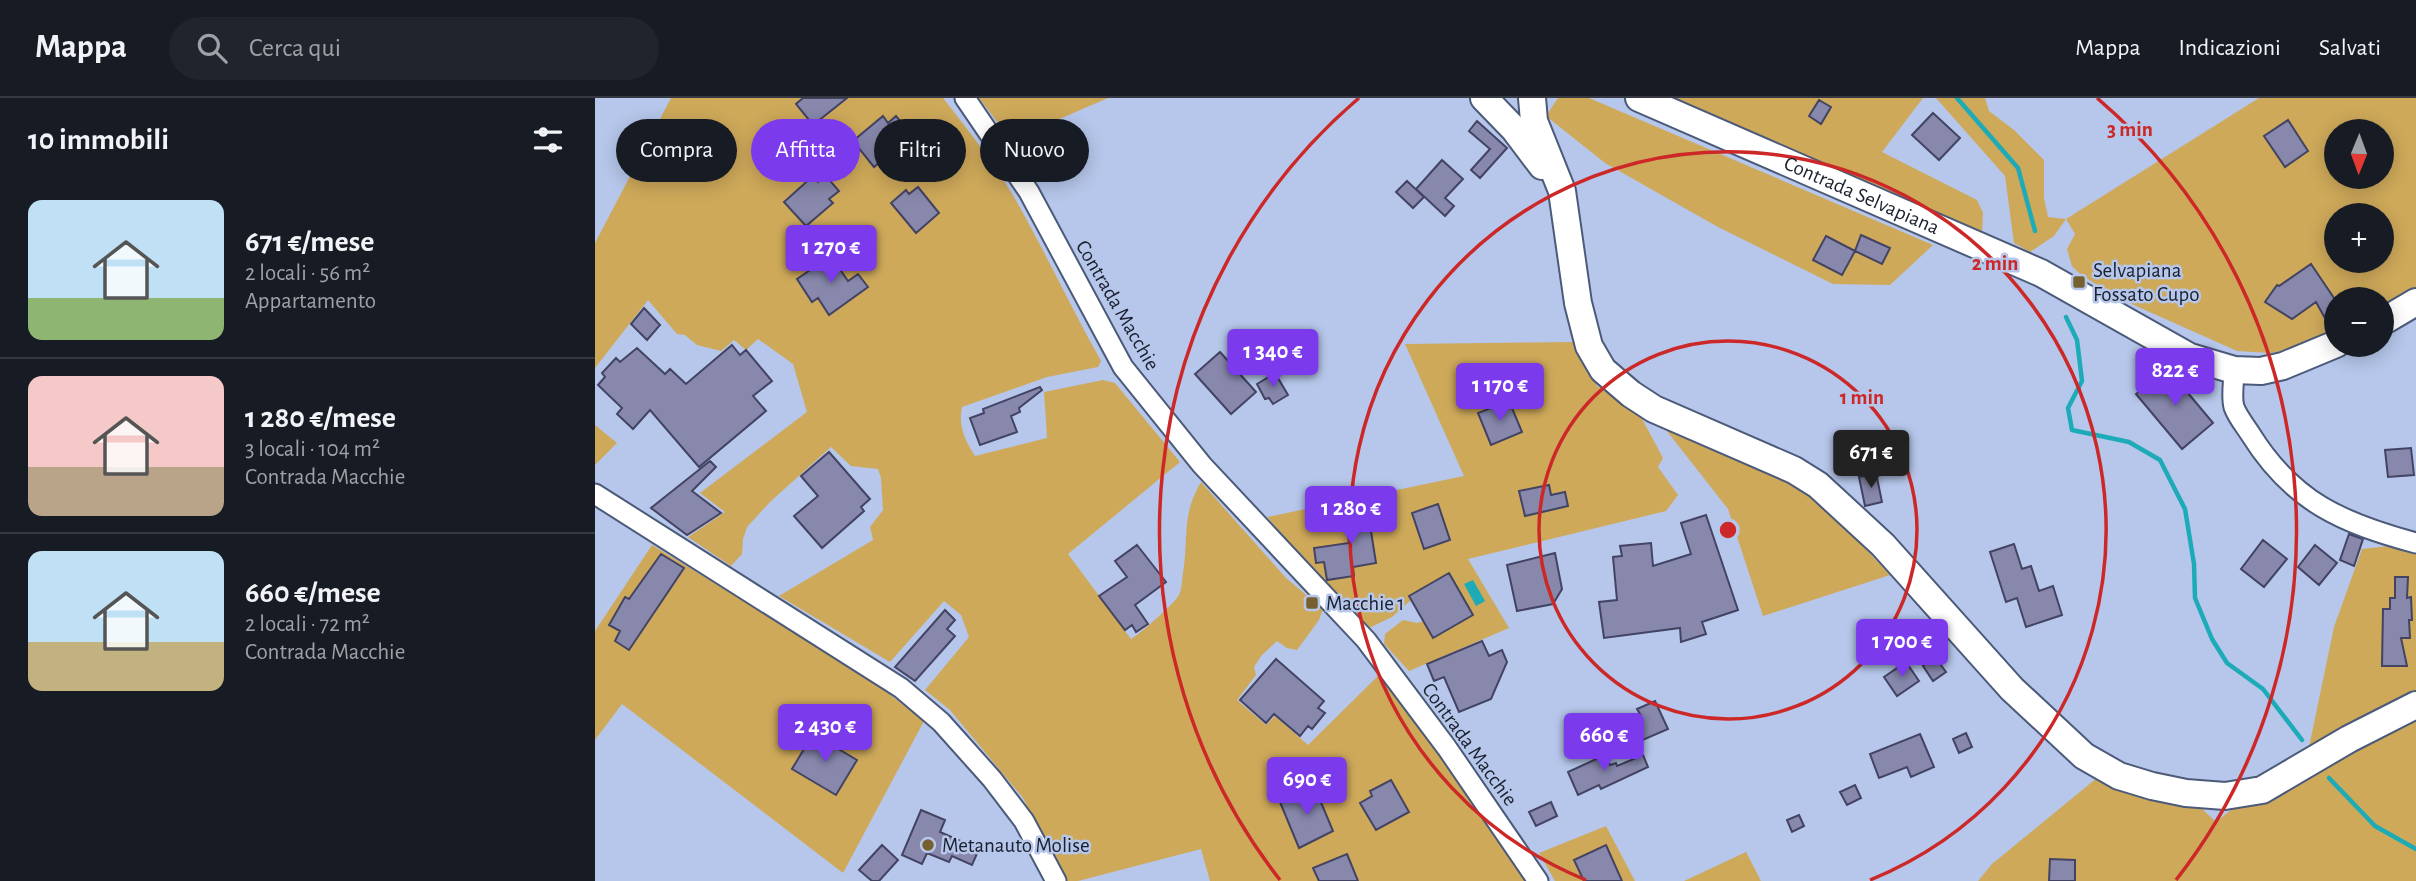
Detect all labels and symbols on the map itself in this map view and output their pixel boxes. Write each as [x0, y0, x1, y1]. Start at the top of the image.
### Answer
text: 3 min [2107, 119, 2153, 140]
north arrow [2324, 119, 2394, 189]
street label: Contrada Selvapiana [1781, 153, 1943, 239]
pin: 1 270 € [766, 226, 896, 285]
street label: Contrada Macchie [1072, 237, 1163, 374]
text: 2 min [1972, 253, 2018, 274]
place label: Selvapiana Fossato Cupo [2093, 260, 2199, 305]
marker: Selvapiana Fossato Cupo [2071, 274, 2087, 290]
pin: 1 340 € [1208, 330, 1338, 389]
pin: 822 € [2126, 348, 2224, 408]
pin: 1 170 € [1435, 364, 1565, 423]
text: 1 min [1840, 387, 1884, 408]
pin: 671 € [1822, 430, 1920, 490]
pin: 1 280 € [1286, 486, 1416, 546]
centre of rings [1716, 518, 1740, 542]
place label: Macchie 1 [1326, 593, 1405, 614]
marker: Macchie 1 [1304, 595, 1320, 611]
pin: 1 700 € [1837, 620, 1967, 679]
street label: Contrada Macchie [1418, 679, 1521, 810]
pin: 2 430 € [760, 704, 890, 764]
pin: 660 € [1555, 714, 1653, 773]
pin: 690 € [1258, 758, 1356, 817]
place label: Metanauto Molise [942, 835, 1090, 856]
marker: Metanauto Molise [920, 837, 936, 853]

